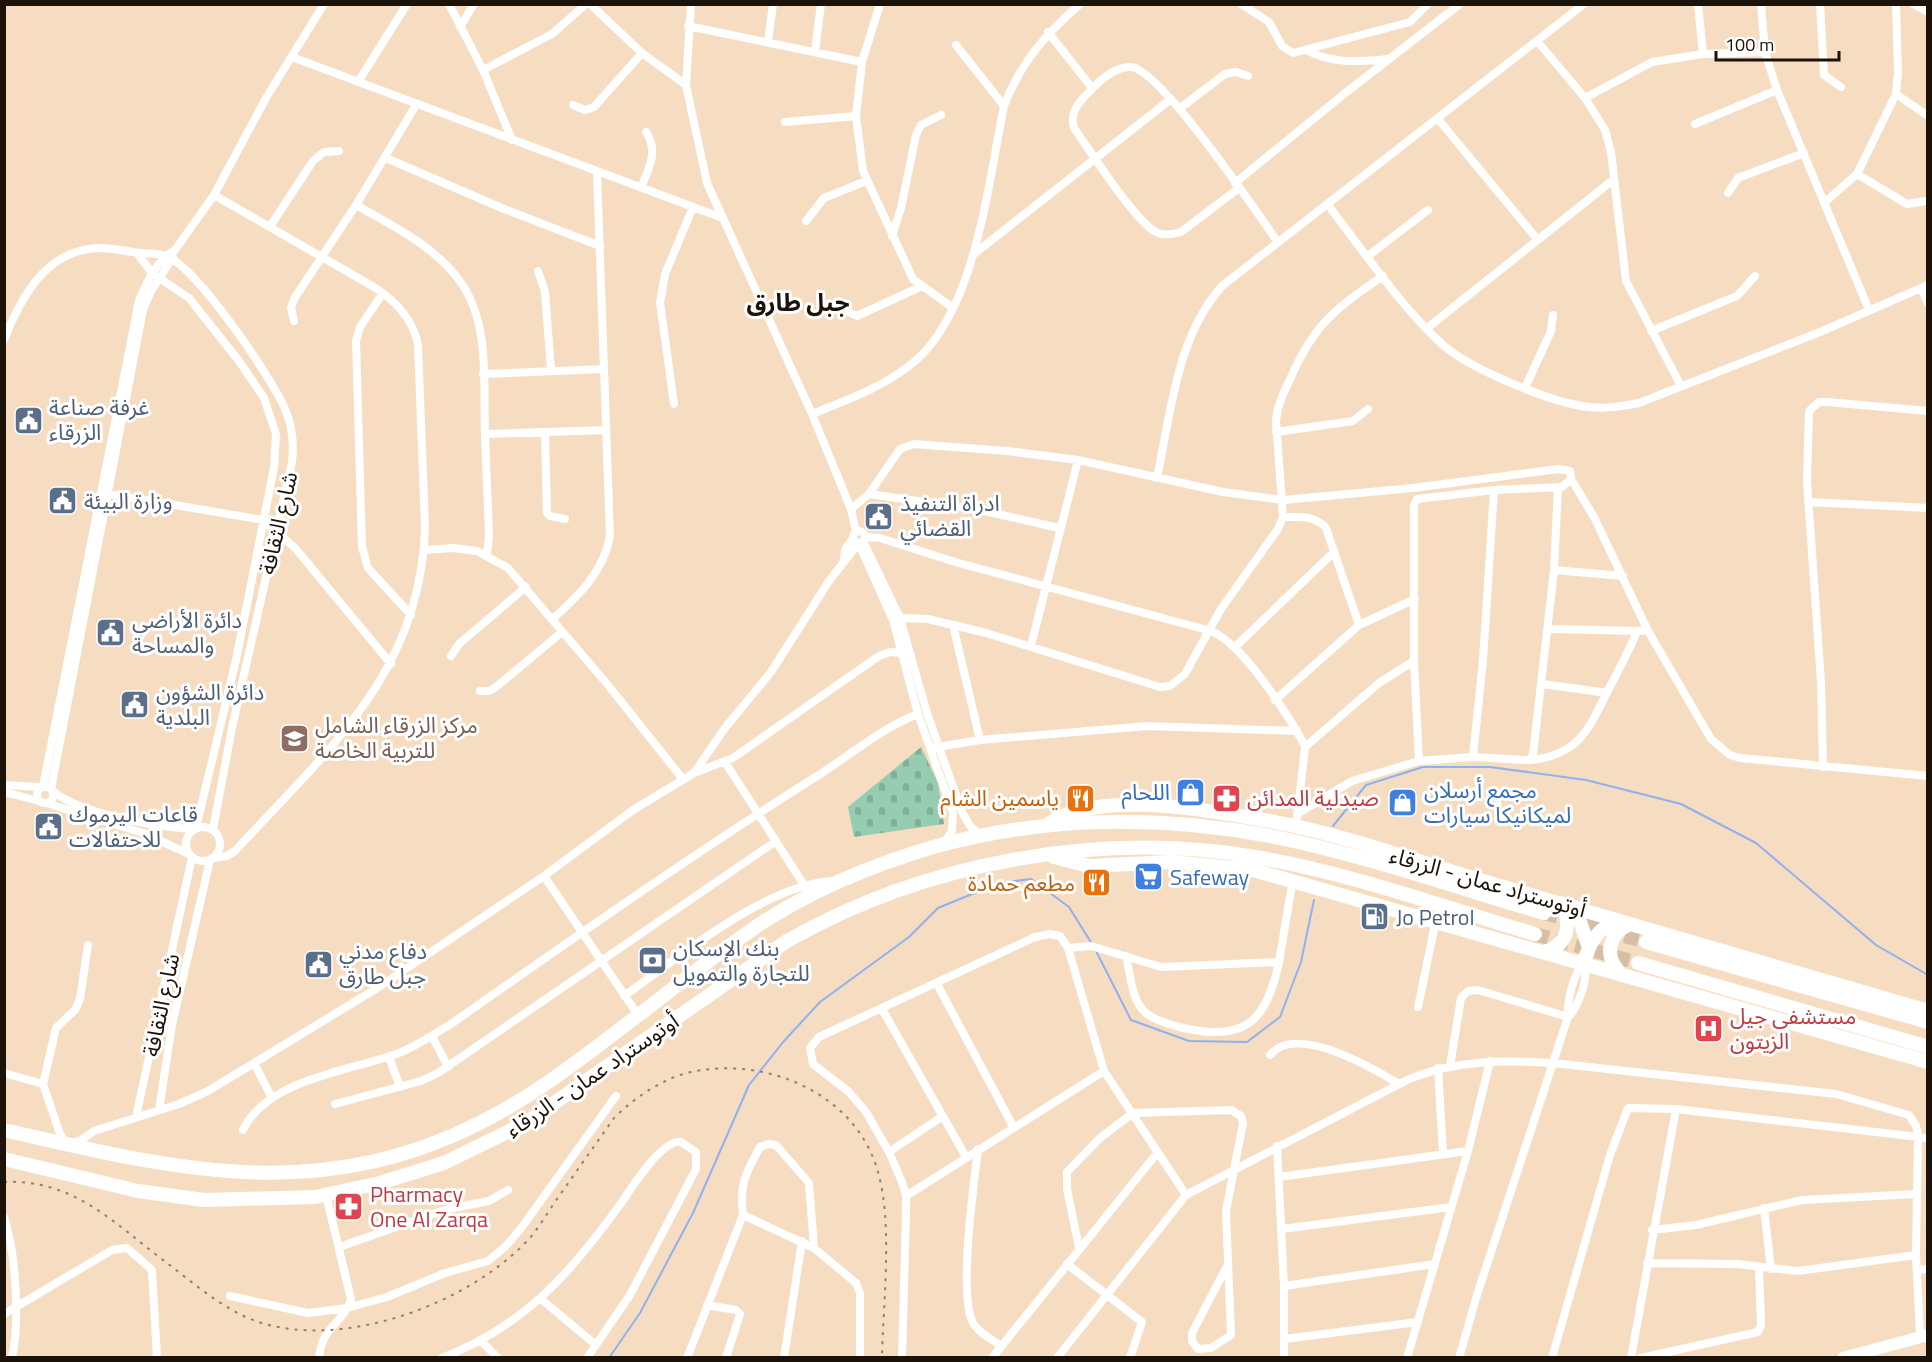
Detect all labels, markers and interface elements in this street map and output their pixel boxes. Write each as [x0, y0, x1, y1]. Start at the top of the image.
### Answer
scale bar [1716, 24, 1839, 62]
text: 100 m [1725, 31, 1774, 58]
district label: جبل طارق [747, 284, 849, 320]
place label: غرفة صناعة الزرقاء [49, 390, 149, 449]
public building icon: غرفة صناعة الزرقاء [12, 404, 44, 436]
street label: شارع الثقافة [250, 468, 306, 578]
place label: وزارة البيئة [84, 484, 172, 518]
public building icon: وزارة البيئة [47, 485, 79, 517]
place label: ادراة التنفيذ القضائي [900, 486, 1000, 545]
public building icon: ادراة التنفيذ القضائي [863, 500, 895, 532]
place label: دائرة الأراضي والمساحة [132, 603, 242, 662]
public building icon: دائرة الأراضي والمساحة [95, 617, 127, 649]
place label: دائرة الشؤون البلدية [156, 675, 264, 734]
public building icon: دائرة الشؤون البلدية [119, 689, 151, 721]
place label: مركز الزرقاء الشامل للتربية الخاصة [315, 708, 478, 767]
school or university icon: مركز الزرقاء الشامل للتربية الخاصة [278, 722, 310, 754]
place label: مجمع أرسلان لميكانيكا سيارات [1424, 773, 1571, 832]
place label: اللحام [1121, 775, 1170, 809]
shop icon: اللحام [1175, 776, 1207, 808]
place label: ياسمين الشام [940, 781, 1059, 815]
place label: صيدلية المدائن [1247, 781, 1379, 815]
restaurant icon: ياسمين الشام [1064, 782, 1096, 814]
pharmacy icon: صيدلية المدائن [1210, 782, 1242, 814]
shop icon: مجمع أرسلان لميكانيكا سيارات [1387, 787, 1419, 819]
place label: قاعات اليرموك للاحتفالات [69, 797, 198, 856]
public building icon: قاعات اليرموك للاحتفالات [32, 811, 64, 843]
street label: أوتوستراد عمان - الزرقاء [1386, 838, 1590, 926]
place label: Safeway [1170, 860, 1250, 894]
supermarket icon: Safeway [1133, 861, 1165, 893]
place label: مطعم حمادة [968, 866, 1075, 900]
restaurant icon: مطعم حمادة [1080, 867, 1112, 899]
place label: Jo Petrol [1396, 900, 1475, 934]
fuel station icon: Jo Petrol [1359, 901, 1391, 933]
place label: بنك الإسكان للتجارة والتمويل [673, 931, 810, 990]
place label: دفاع مدني جبل طارق [339, 934, 427, 993]
bank icon: بنك الإسكان للتجارة والتمويل [636, 945, 668, 977]
public building icon: دفاع مدني جبل طارق [302, 948, 334, 980]
street label: شارع الثقافة [133, 950, 189, 1060]
place label: مستشفى جيل الزيتون [1730, 999, 1856, 1058]
street label: أوتوستراد عمان - الزرقاء [498, 1004, 686, 1146]
hospital icon: مستشفى جيل الزيتون [1693, 1013, 1725, 1045]
place label: Pharmacy One Al Zarqa [370, 1177, 488, 1236]
pharmacy icon: Pharmacy One Al Zarqa [333, 1191, 365, 1223]

